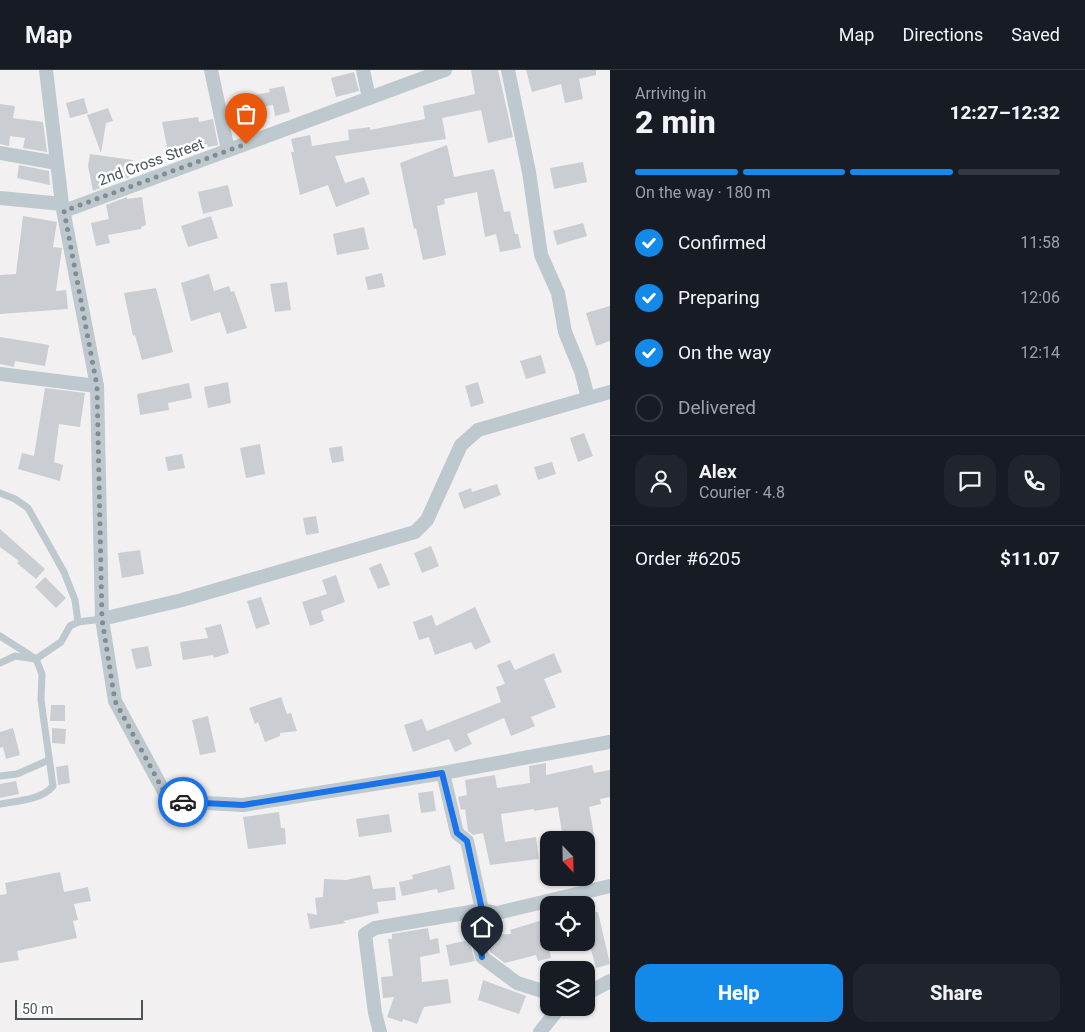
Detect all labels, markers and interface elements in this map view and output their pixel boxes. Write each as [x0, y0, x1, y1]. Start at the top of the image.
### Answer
text: Map [25, 21, 72, 49]
text: Map [839, 24, 874, 45]
text: Directions [902, 24, 983, 45]
text: Saved [1011, 24, 1060, 45]
text: Arriving in [635, 84, 706, 103]
pin [225, 93, 267, 144]
icon: bag [232, 100, 260, 128]
text: 12:27–12:32 [949, 101, 1060, 124]
text: 2 min [635, 103, 716, 141]
street label: 2nd Cross Street [96, 135, 206, 189]
text: On the way · 180 m [635, 183, 771, 202]
icon: check [635, 229, 663, 257]
text: Confirmed [678, 231, 766, 254]
text: 11:58 [1020, 233, 1060, 252]
icon: check [635, 284, 663, 312]
text: Preparing [678, 286, 760, 309]
text: 12:06 [1020, 288, 1060, 307]
icon: check [635, 339, 663, 367]
text: On the way [678, 341, 771, 364]
text: 12:14 [1020, 343, 1060, 362]
text: Delivered [678, 396, 756, 419]
button: person [635, 455, 687, 507]
button: chat [944, 455, 996, 507]
button: phone [1008, 455, 1060, 507]
text: Alex [699, 460, 737, 483]
text: Courier · 4.8 [699, 483, 785, 502]
text: Order #6205 [635, 547, 741, 570]
text: $11.07 [1000, 547, 1060, 570]
courier [158, 777, 208, 827]
icon: car [169, 788, 197, 816]
north arrow [540, 831, 595, 886]
map controls [540, 831, 595, 1016]
button: locate [540, 896, 595, 951]
pin [461, 906, 503, 957]
icon: home [468, 913, 496, 941]
button: layers [540, 961, 595, 1016]
button: Help [635, 964, 843, 1022]
button: Share [853, 964, 1060, 1022]
scale bar [15, 997, 142, 1020]
text: 50 m [22, 1001, 54, 1017]

